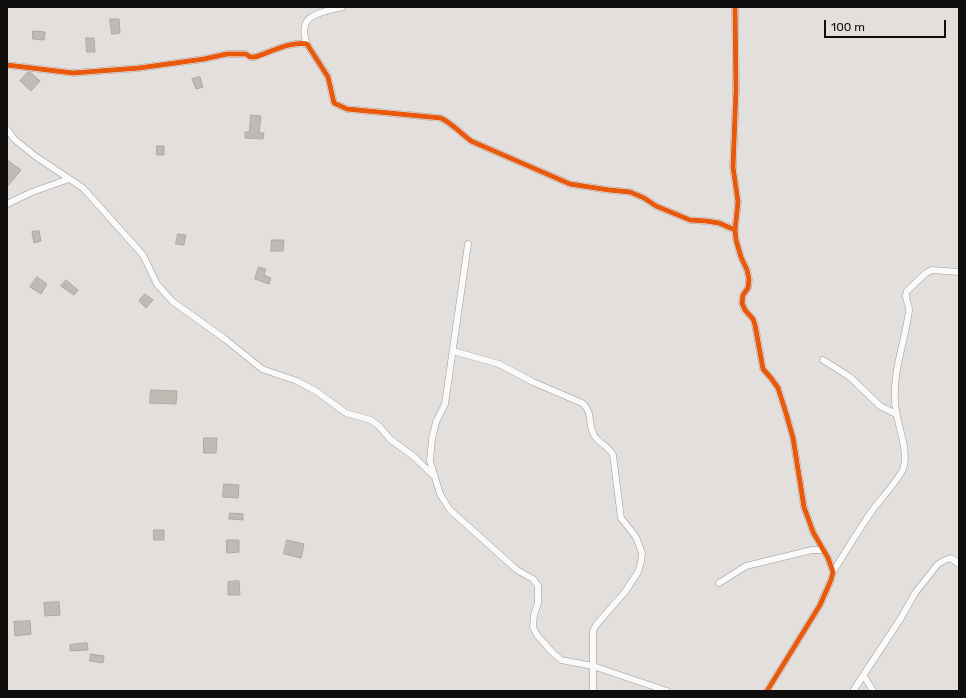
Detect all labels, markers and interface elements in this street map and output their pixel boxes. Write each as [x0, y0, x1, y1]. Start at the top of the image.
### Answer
scale bar [826, 12, 948, 38]
text: 100 m [831, 20, 865, 34]

